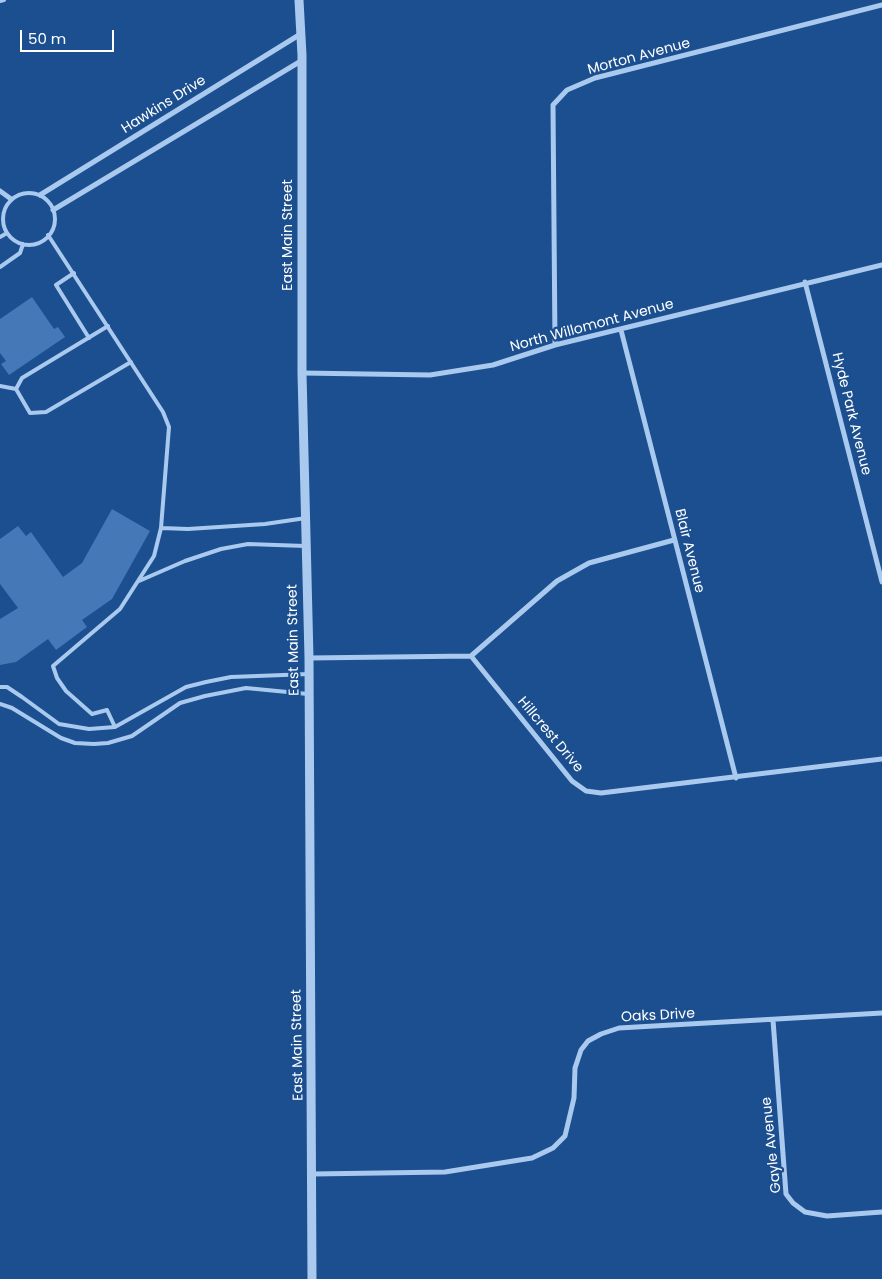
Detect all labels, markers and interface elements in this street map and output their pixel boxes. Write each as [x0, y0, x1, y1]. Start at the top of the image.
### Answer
scale bar [22, 20, 116, 52]
text: 50 m [28, 28, 66, 49]
street label: Morton Avenue [586, 35, 692, 79]
street label: Hawkins Drive [119, 72, 209, 138]
street label: East Main Street [280, 179, 296, 291]
street label: North Willomont Avenue [508, 296, 676, 356]
street label: Hyde Park Avenue [828, 351, 874, 477]
street label: Blair Avenue [670, 507, 708, 595]
street label: East Main Street [285, 584, 303, 696]
street label: Hillcrest Drive [513, 694, 587, 776]
street label: East Main Street [289, 989, 307, 1101]
street label: Oaks Drive [621, 1006, 695, 1026]
street label: Gayle Avenue [759, 1096, 785, 1194]

